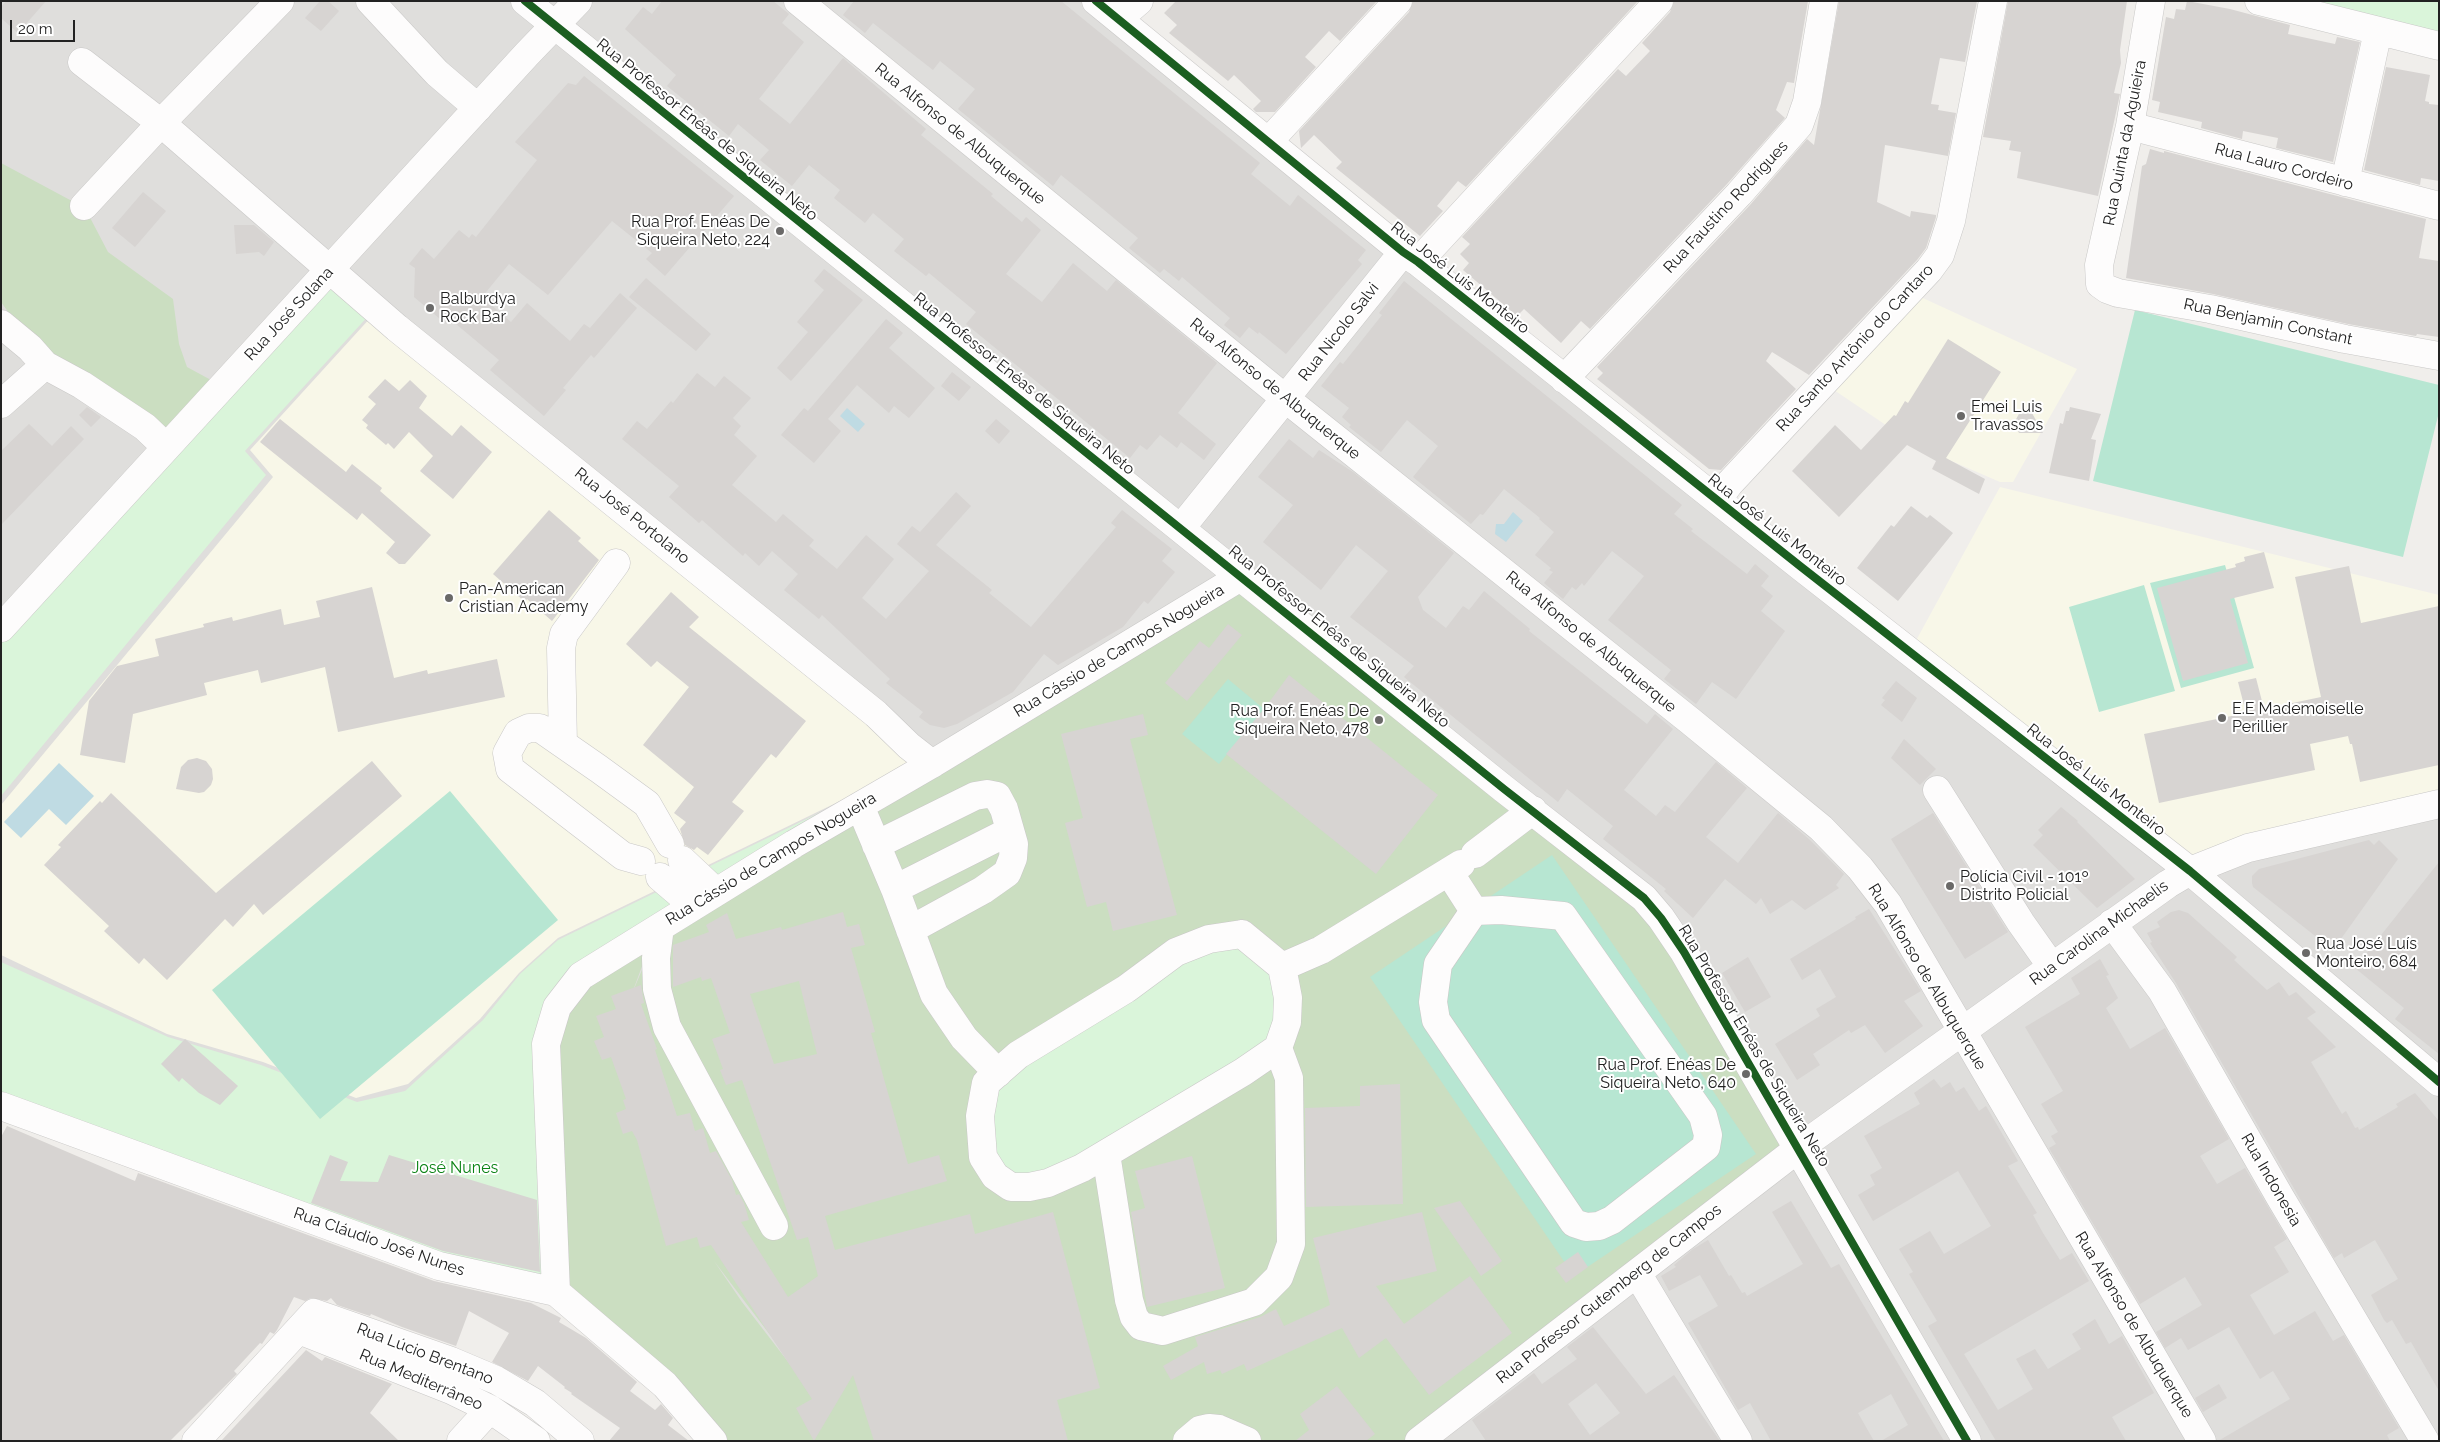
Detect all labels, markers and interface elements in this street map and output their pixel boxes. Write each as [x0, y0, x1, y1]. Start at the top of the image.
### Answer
scale bar [12, 10, 78, 42]
text: 20 m [18, 20, 53, 38]
street label: Rua Professor Enéas de Siqueira Neto [593, 35, 821, 225]
street label: Rua Alfonso de Albuquerque [871, 59, 1049, 209]
street label: Rua Quinta da Aguieira [2100, 59, 2150, 227]
street label: Rua Faustino Rodrigues [1660, 137, 1792, 277]
street label: Rua Lauro Cordeiro [2213, 139, 2355, 195]
place label: Rua Prof. Enéas De Siqueira Neto, 224 [631, 212, 770, 250]
street label: Rua José Luis Monteiro [1387, 218, 1533, 338]
marker: Rua Prof. Enéas De Siqueira Neto, 224 [774, 225, 786, 237]
street label: Rua Santo Antônio do Cantaro [1772, 260, 1938, 436]
street label: Rua José Solana [241, 263, 337, 365]
street label: Rua Nicolo Salvi [1295, 279, 1383, 385]
place label: Balburdya Rock Bar [440, 289, 516, 327]
street label: Rua Professor Enéas de Siqueira Neto [910, 289, 1138, 479]
street label: Rua Benjamin Constant [2182, 295, 2354, 349]
marker: Balburdya Rock Bar [424, 302, 436, 314]
street label: Rua Alfonso de Albuquerque [1186, 314, 1364, 464]
place label: Emei Luis Travassos [1971, 397, 2043, 435]
marker: Emei Luis Travassos [1955, 410, 1967, 422]
street label: Rua José Portolano [571, 464, 693, 568]
street label: Rua José Luis Monteiro [1704, 470, 1850, 590]
street label: Rua Professor Enéas de Siqueira Neto [1225, 542, 1453, 732]
street label: Rua Alfonso de Albuquerque [1502, 567, 1680, 717]
place label: Pan-American Cristian Academy [459, 579, 588, 617]
street label: Rua Cássio de Campos Nogueira [1010, 580, 1228, 722]
marker: Pan-American Cristian Academy [443, 592, 455, 604]
place label: E.E Mademoiselle Perillier [2232, 699, 2364, 737]
place label: Rua Prof. Enéas De Siqueira Neto, 478 [1230, 701, 1369, 739]
marker: E.E Mademoiselle Perillier [2216, 712, 2228, 724]
marker: Rua Prof. Enéas De Siqueira Neto, 478 [1373, 714, 1385, 726]
street label: Rua José Luis Monteiro [2023, 720, 2169, 840]
street label: Rua Cássio de Campos Nogueira [662, 788, 880, 930]
place label: Polícia Civil - 101º Distrito Policial [1960, 867, 2089, 905]
street label: Rua Carolina Michaelis [2026, 876, 2172, 990]
street label: Rua Alfonso de Albuquerque [1864, 880, 1990, 1074]
marker: Polícia Civil - 101º Distrito Policial [1944, 880, 1956, 892]
street label: Rua Professor Enéas de Siqueira Neto [1674, 922, 1834, 1170]
place label: Rua José Luís Monteiro, 684 [2316, 934, 2417, 972]
marker: Rua José Luís Monteiro, 684 [2300, 947, 2312, 959]
place label: Rua Prof. Enéas De Siqueira Neto, 640 [1597, 1055, 1736, 1093]
marker: Rua Prof. Enéas De Siqueira Neto, 640 [1740, 1068, 1752, 1080]
street label: Rua Indonesia [2237, 1130, 2305, 1230]
park label: José Nunes [412, 1158, 498, 1178]
street label: Rua Professor Gutemberg de Campos [1493, 1200, 1725, 1388]
street label: Rua Cláudio José Nunes [291, 1204, 467, 1280]
street label: Rua Alfonso de Albuquerque [2071, 1228, 2197, 1422]
street label: Rua Lúcio Brentano [354, 1319, 496, 1389]
street label: Rua Mediterrâneo [356, 1345, 486, 1415]

